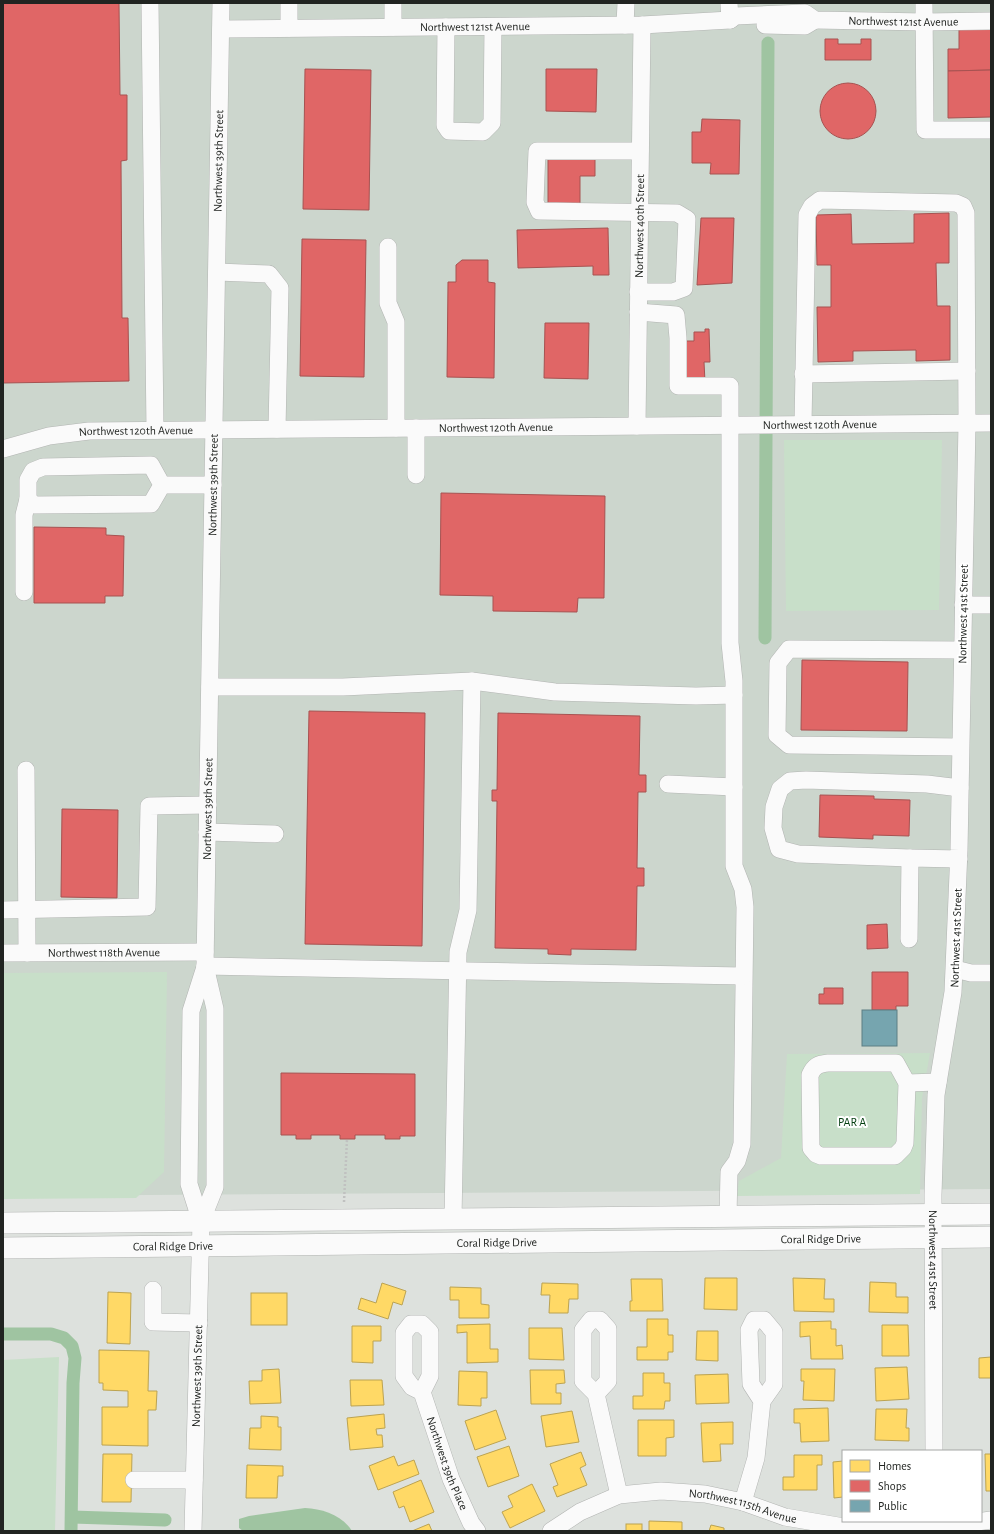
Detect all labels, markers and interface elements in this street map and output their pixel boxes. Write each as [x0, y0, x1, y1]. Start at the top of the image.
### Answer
street label: Northwest 121st Avenue [848, 15, 959, 28]
street label: Northwest 121st Avenue [420, 20, 530, 33]
street label: Northwest 39th Street [212, 110, 225, 212]
street label: Northwest 40th Street [633, 174, 646, 278]
street label: Northwest 120th Avenue [763, 418, 877, 431]
street label: Northwest 120th Avenue [439, 421, 553, 434]
street label: Northwest 120th Avenue [78, 424, 193, 438]
street label: Northwest 39th Street [206, 434, 220, 536]
street label: Northwest 41st Street [956, 564, 970, 664]
street label: Northwest 39th Street [201, 758, 214, 860]
street label: Northwest 41st Street [948, 888, 964, 988]
street label: Northwest 118th Avenue [48, 946, 160, 959]
park label: PAR A [838, 1116, 866, 1128]
street label: Northwest 41st Street [927, 1210, 939, 1310]
street label: Coral Ridge Drive [781, 1232, 861, 1245]
street label: Coral Ridge Drive [457, 1236, 537, 1249]
street label: Coral Ridge Drive [133, 1240, 213, 1253]
street label: Northwest 39th Street [190, 1325, 204, 1427]
street label: Northwest 39th Place [425, 1415, 470, 1512]
legend [842, 1450, 982, 1522]
text: Homes [878, 1460, 911, 1472]
text: Shops [878, 1480, 906, 1492]
street label: Northwest 115th Avenue [688, 1487, 798, 1525]
text: Public [878, 1500, 907, 1512]

